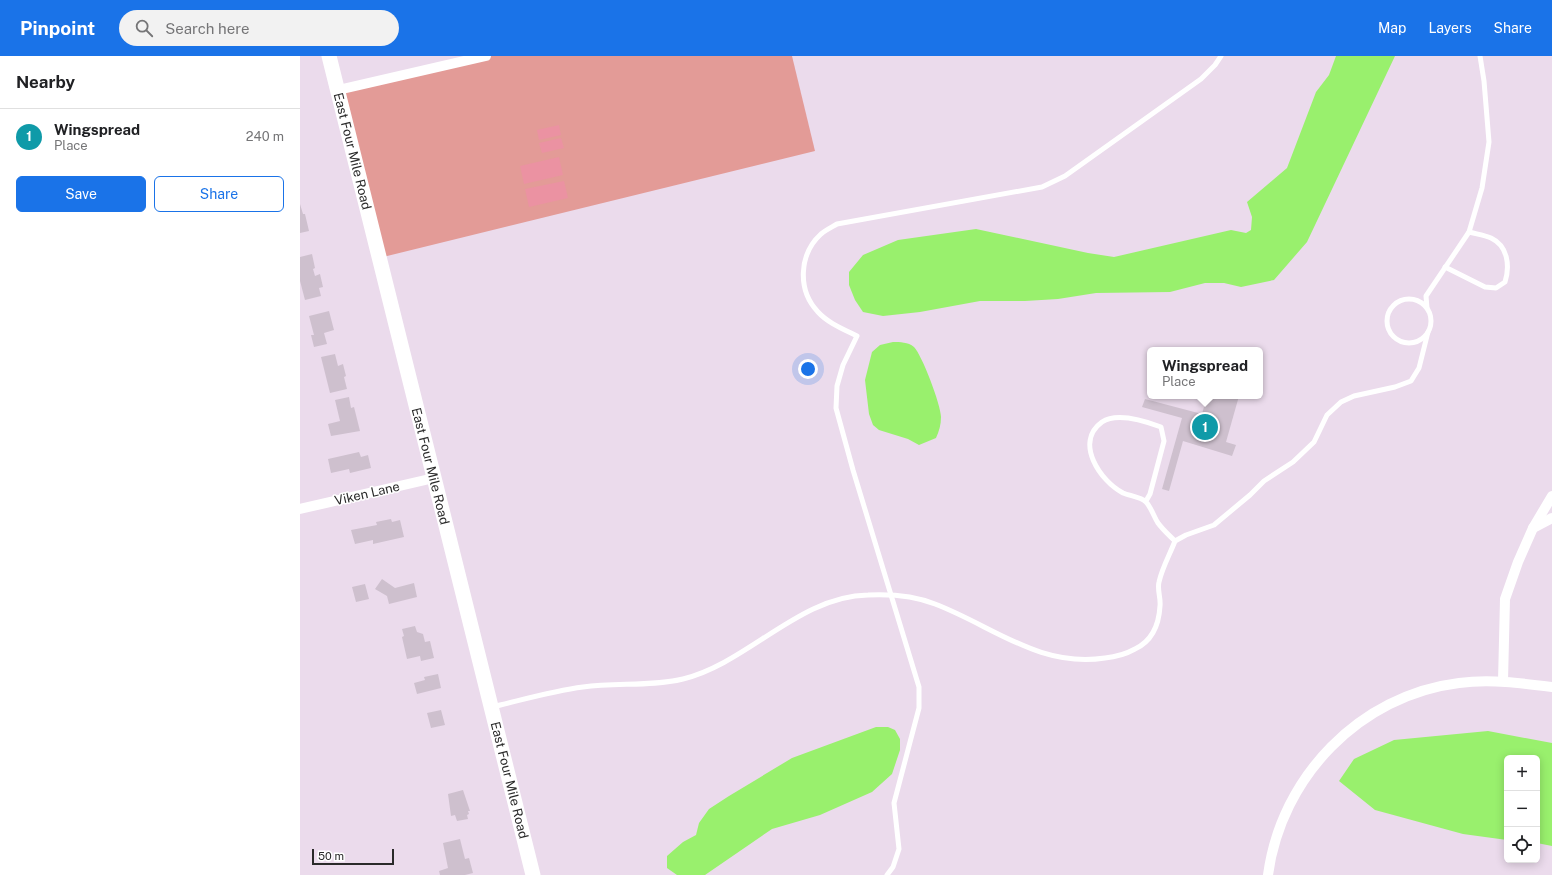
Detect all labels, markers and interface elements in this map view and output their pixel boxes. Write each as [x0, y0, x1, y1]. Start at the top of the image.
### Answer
search box [119, 10, 399, 46]
text: Pinpoint [20, 17, 95, 39]
icon: search [133, 17, 155, 39]
text: Search here [165, 20, 249, 37]
text: Map [1378, 20, 1406, 36]
text: Layers [1428, 20, 1472, 36]
text: Share [1494, 20, 1532, 36]
text: Nearby [16, 72, 75, 92]
street label: East Four Mile Road [331, 91, 374, 211]
text: Wingspread [54, 121, 140, 138]
text: 1 [26, 129, 32, 144]
text: 240 m [246, 129, 284, 144]
text: Place [54, 138, 88, 153]
button: Save [16, 176, 146, 212]
button: Share [154, 176, 284, 212]
popup [1147, 347, 1263, 399]
text: Wingspread [1162, 357, 1248, 374]
your location [798, 359, 818, 379]
text: Place [1162, 374, 1196, 389]
street label: East Four Mile Road [409, 406, 452, 526]
pin: 1 [1192, 412, 1218, 442]
street label: Viken Lane [333, 479, 401, 508]
street label: East Four Mile Road [488, 720, 531, 840]
map controls [1504, 755, 1540, 863]
button: + [1504, 755, 1540, 791]
button: − [1504, 791, 1540, 827]
button: locate [1504, 827, 1540, 863]
scale bar [312, 847, 394, 866]
text: 50 m [318, 850, 344, 862]

